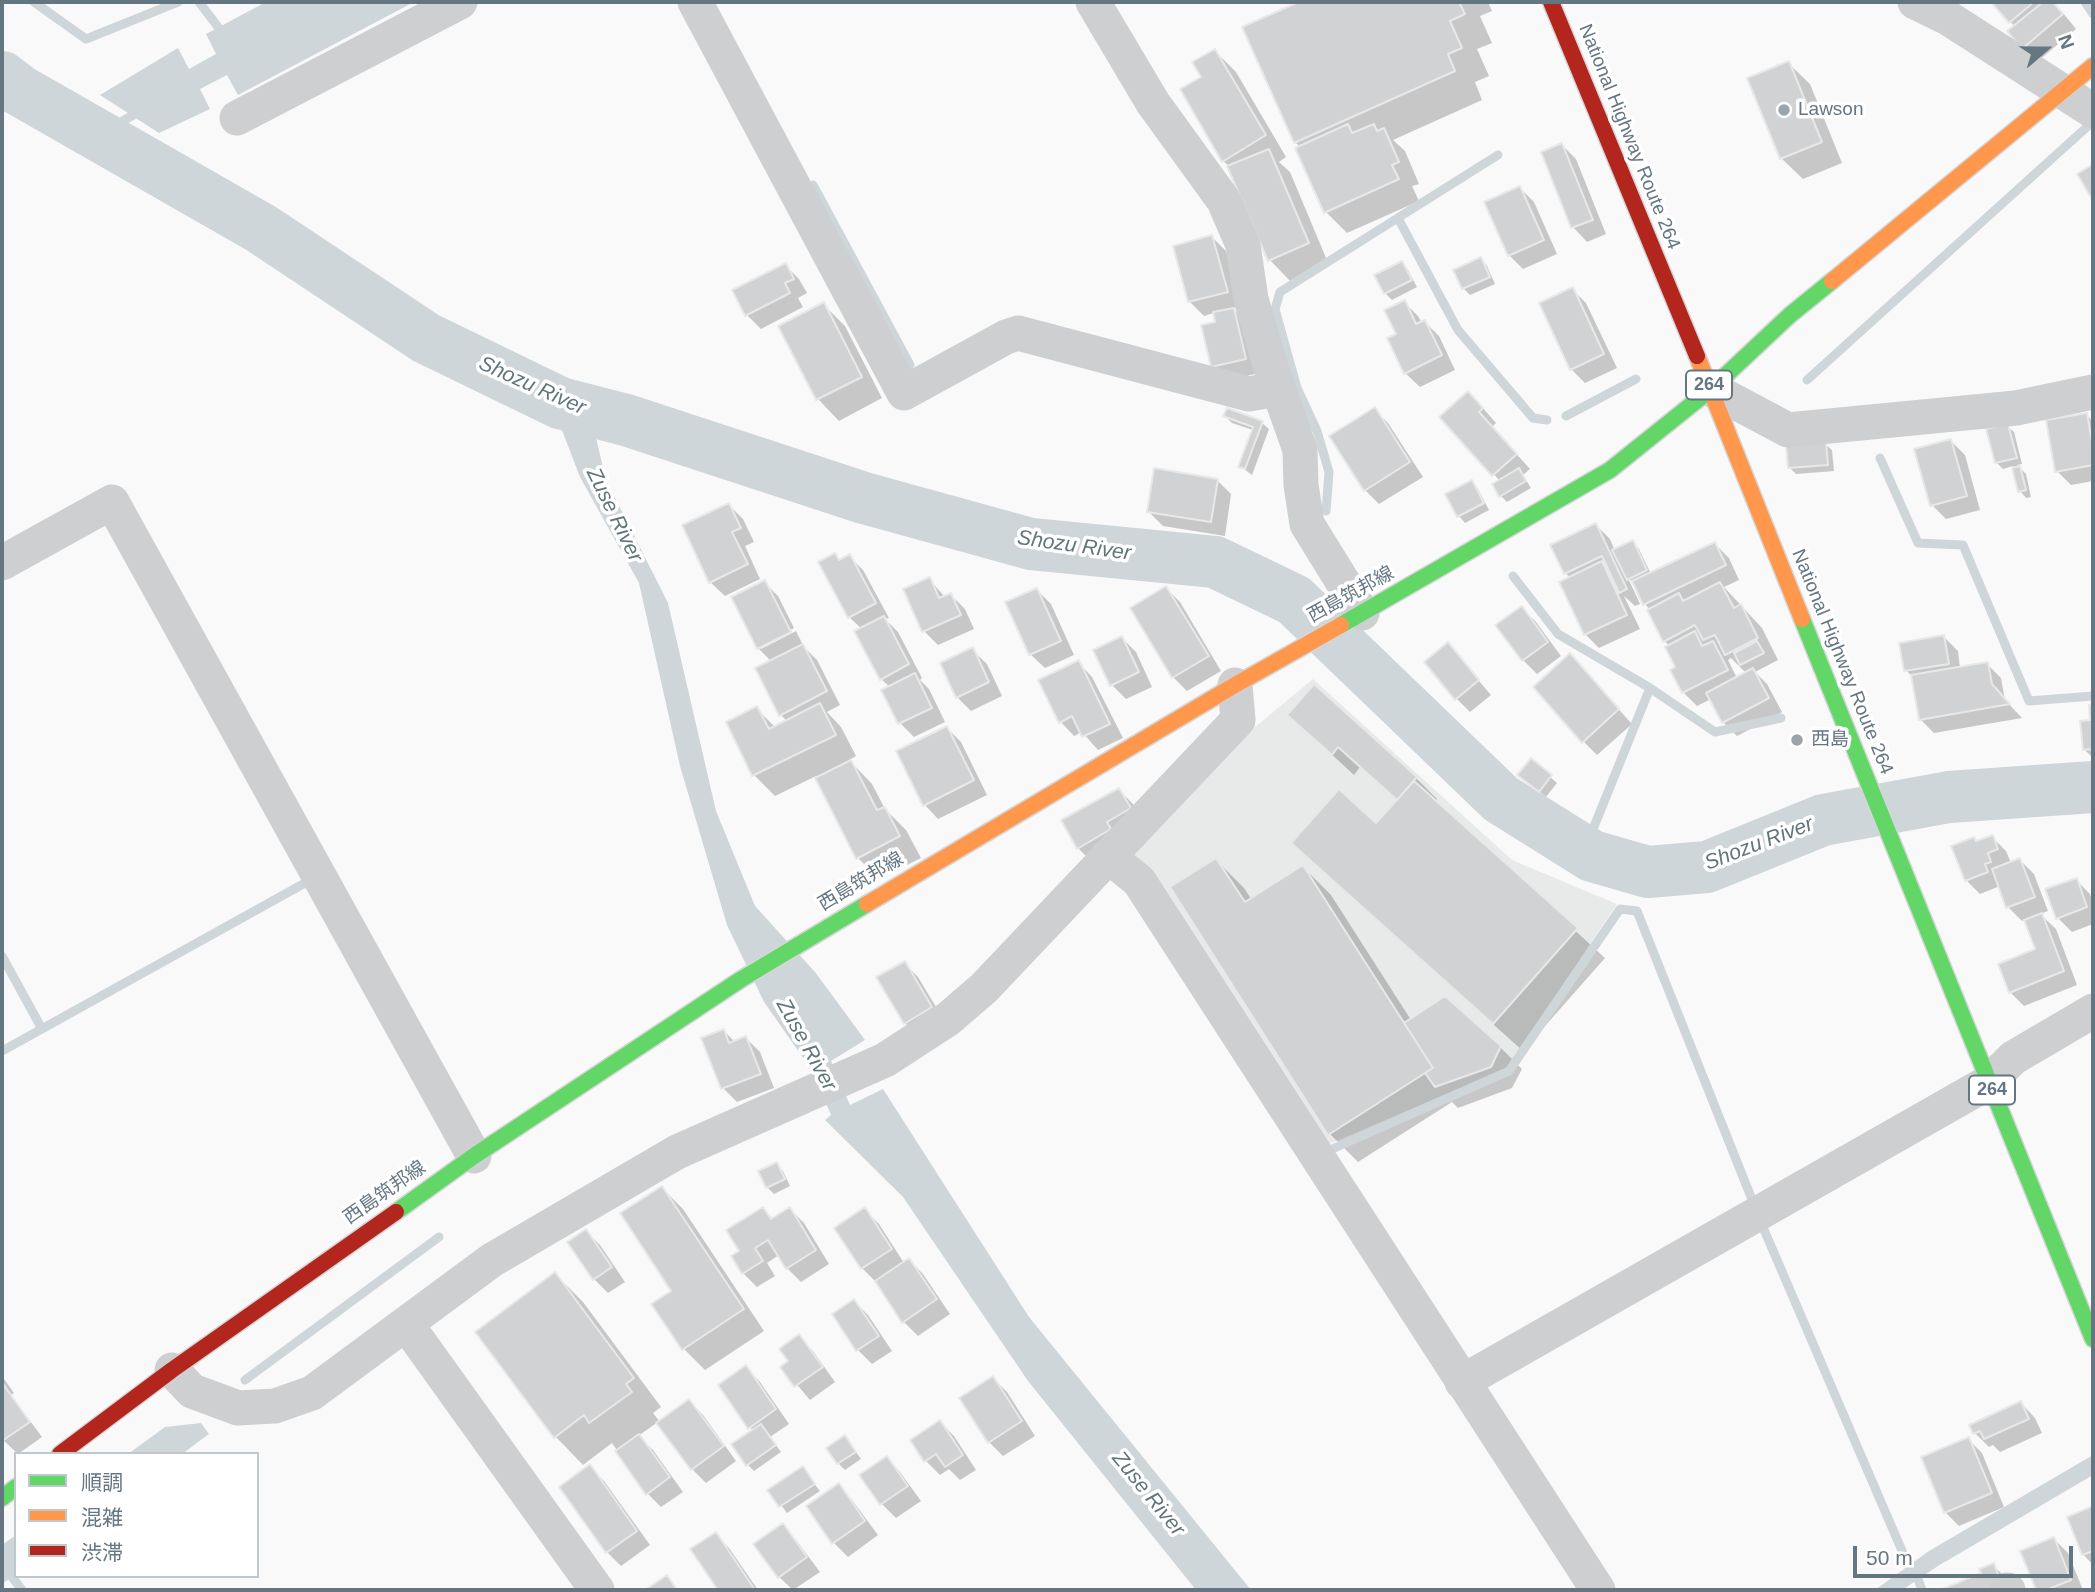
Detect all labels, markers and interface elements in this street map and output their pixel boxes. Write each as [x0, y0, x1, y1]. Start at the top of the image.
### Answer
north arrow [2011, 14, 2081, 84]
street label: National Highway Route 264 [1573, 21, 1685, 253]
text: N [2054, 32, 2078, 52]
place label: Lawson [1798, 99, 1863, 121]
marker: Lawson [1776, 102, 1792, 118]
water label: Shozu River [475, 351, 589, 421]
road number: 264 [1686, 370, 1732, 400]
water label: Zuse River [580, 464, 648, 566]
water label: Shozu River [1016, 526, 1132, 566]
street label: National Highway Route 264 [1786, 546, 1898, 778]
street label: 西島筑邦線 [1304, 562, 1398, 628]
place label: 西島 [1811, 729, 1849, 751]
marker: 西島 [1789, 732, 1805, 748]
water label: Shozu River [1701, 812, 1817, 876]
street label: 西島筑邦線 [814, 848, 908, 916]
water label: Zuse River [770, 994, 842, 1096]
road number: 264 [1969, 1076, 2015, 1105]
street label: 西島筑邦線 [340, 1156, 430, 1230]
water label: Zuse River [1106, 1447, 1190, 1541]
legend [14, 1452, 259, 1578]
text: 順調 [81, 1471, 123, 1494]
text: 混雑 [81, 1506, 123, 1529]
scale bar [1857, 1532, 2078, 1576]
text: 渋滞 [81, 1541, 123, 1564]
text: 50 m [1866, 1546, 1913, 1569]

